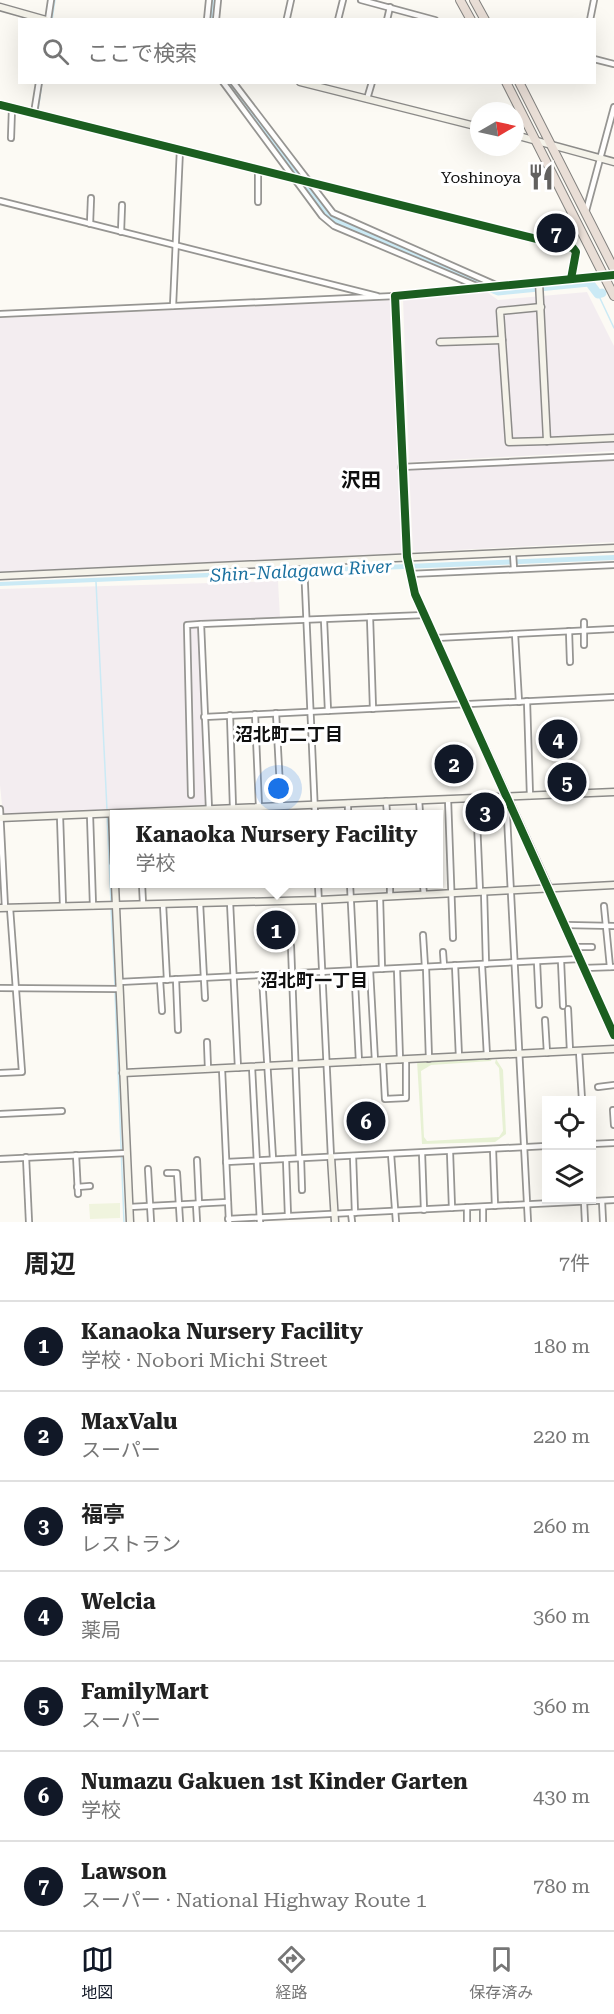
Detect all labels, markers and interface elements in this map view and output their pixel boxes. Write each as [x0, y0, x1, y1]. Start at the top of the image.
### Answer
search box [18, 18, 596, 84]
icon: search [39, 35, 72, 68]
text: ここで検索 [87, 41, 197, 66]
north arrow [470, 102, 524, 156]
restaurant icon: Yoshinoya [526, 162, 556, 192]
place label: Yoshinoya [441, 168, 521, 187]
pin: 7 [536, 210, 576, 256]
district label: 沢田 [341, 468, 381, 492]
water label: Shin-Nalagawa River [209, 555, 393, 586]
pin: 4 [538, 716, 578, 762]
district label: 沼北町二丁目 [235, 724, 343, 745]
pin: 2 [434, 742, 474, 786]
pin: 5 [548, 760, 586, 804]
your location [264, 774, 293, 803]
pin: 3 [466, 790, 504, 834]
popup [110, 810, 443, 888]
text: Kanaoka Nursery Facility [136, 822, 418, 847]
text: 学校 [136, 851, 176, 875]
pin: 1 [256, 908, 296, 952]
district label: 沼北町一丁目 [260, 970, 368, 991]
map controls [542, 1096, 596, 1204]
button: locate [542, 1096, 596, 1150]
pin: 6 [346, 1098, 386, 1144]
button: layers [542, 1150, 596, 1204]
text: 周辺 [24, 1249, 76, 1279]
text: 7件 [559, 1251, 590, 1275]
text: Kanaoka Nursery Facility [81, 1319, 363, 1344]
text: 1 [38, 1334, 49, 1358]
text: 180 m [533, 1334, 590, 1358]
text: 学校 · Nobori Michi Street [81, 1348, 327, 1372]
text: MaxValu [81, 1409, 178, 1434]
text: 2 [38, 1424, 49, 1448]
text: 220 m [533, 1424, 590, 1448]
text: スーパー [81, 1438, 161, 1462]
text: 福亭 [81, 1502, 125, 1527]
text: 3 [38, 1514, 49, 1538]
text: 260 m [533, 1514, 590, 1538]
text: レストラン [81, 1532, 181, 1556]
text: Welcia [81, 1589, 156, 1614]
text: 4 [38, 1604, 49, 1628]
text: 360 m [533, 1604, 590, 1628]
text: 薬局 [81, 1618, 121, 1642]
text: FamilyMart [81, 1679, 209, 1704]
text: 5 [38, 1694, 49, 1718]
text: 360 m [533, 1694, 590, 1718]
text: スーパー [81, 1708, 161, 1732]
text: Numazu Gakuen 1st Kinder Garten [81, 1769, 468, 1794]
text: 6 [38, 1784, 49, 1808]
text: 430 m [533, 1784, 590, 1808]
text: 学校 [81, 1798, 121, 1822]
text: Lawson [81, 1859, 167, 1884]
text: 7 [38, 1874, 49, 1898]
text: 780 m [533, 1874, 590, 1898]
text: スーパー · National Highway Route 1 [81, 1888, 427, 1912]
tab: 地図 [81, 1943, 114, 2003]
tab: 経路 [275, 1943, 308, 2003]
tab: 保存済み [469, 1943, 533, 2003]

